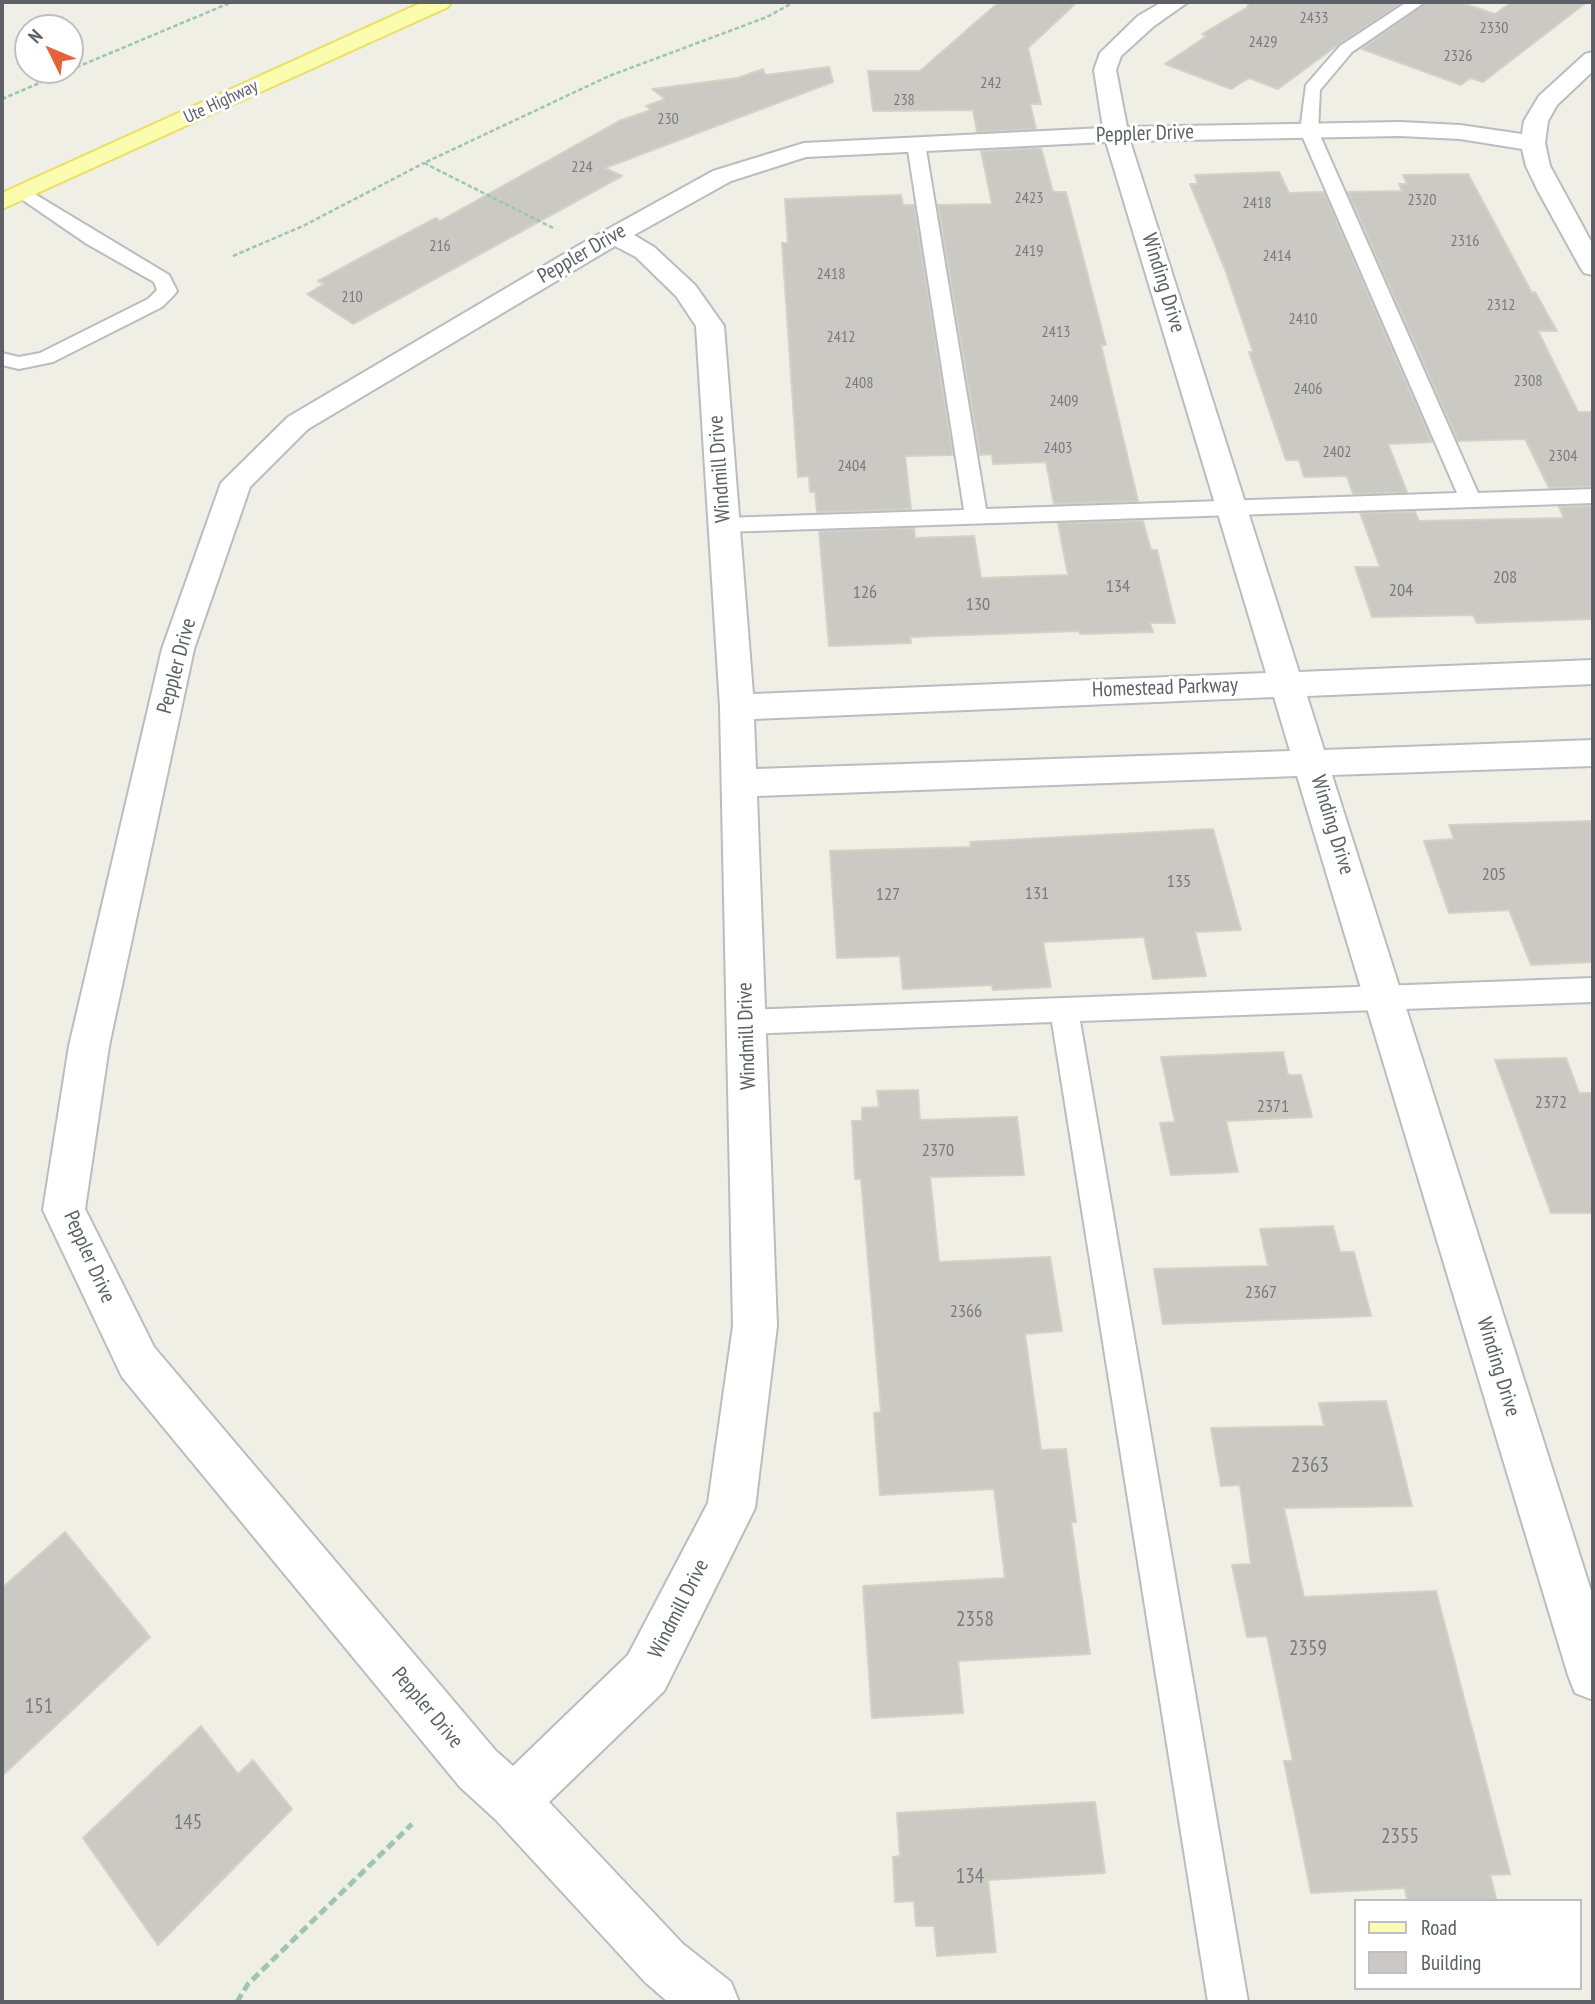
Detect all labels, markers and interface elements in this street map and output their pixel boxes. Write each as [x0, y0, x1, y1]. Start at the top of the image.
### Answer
house number: 2433 [1300, 8, 1328, 28]
north arrow [14, 14, 84, 84]
house number: 2330 [1480, 18, 1508, 38]
text: N [23, 24, 47, 48]
house number: 2429 [1249, 32, 1277, 52]
house number: 2326 [1444, 46, 1472, 66]
house number: 242 [980, 73, 1002, 93]
street label: Ute Highway [181, 75, 261, 129]
house number: 238 [893, 90, 915, 110]
house number: 230 [657, 109, 679, 129]
street label: Peppler Drive [1096, 120, 1194, 148]
house number: 224 [571, 157, 593, 177]
house number: 2423 [1015, 188, 1043, 208]
house number: 2320 [1408, 190, 1436, 210]
house number: 2418 [1243, 193, 1271, 213]
street label: Peppler Drive [533, 219, 631, 289]
street label: Winding Drive [1136, 230, 1190, 336]
house number: 2316 [1451, 231, 1479, 251]
house number: 216 [429, 236, 451, 256]
house number: 2419 [1015, 241, 1043, 261]
house number: 2414 [1263, 246, 1291, 266]
house number: 2418 [817, 264, 845, 284]
house number: 210 [341, 287, 363, 307]
house number: 2312 [1487, 295, 1515, 315]
house number: 2410 [1289, 309, 1317, 329]
house number: 2413 [1042, 322, 1070, 342]
house number: 2412 [827, 327, 855, 347]
house number: 2308 [1514, 371, 1542, 391]
house number: 2408 [845, 373, 873, 393]
house number: 2406 [1294, 379, 1322, 399]
house number: 2409 [1050, 391, 1078, 411]
street label: Windmill Drive [704, 414, 736, 524]
house number: 2403 [1044, 438, 1072, 458]
house number: 2402 [1323, 442, 1351, 462]
house number: 2304 [1549, 446, 1577, 466]
house number: 2404 [838, 456, 866, 476]
house number: 208 [1493, 567, 1517, 589]
house number: 134 [1106, 576, 1130, 598]
house number: 204 [1389, 580, 1413, 602]
house number: 126 [853, 582, 877, 604]
house number: 130 [966, 594, 990, 616]
street label: Peppler Drive [152, 616, 202, 716]
street label: Homestead Parkway [1092, 673, 1238, 703]
street label: Winding Drive [1305, 772, 1359, 878]
house number: 205 [1482, 864, 1506, 886]
house number: 135 [1167, 871, 1191, 893]
house number: 131 [1025, 883, 1049, 905]
house number: 127 [876, 884, 900, 906]
street label: Windmill Drive [733, 982, 761, 1090]
house number: 2372 [1535, 1092, 1567, 1114]
house number: 2371 [1257, 1096, 1289, 1118]
house number: 2370 [922, 1140, 954, 1162]
street label: Peppler Drive [58, 1207, 120, 1307]
house number: 2367 [1245, 1282, 1277, 1304]
house number: 2366 [950, 1301, 982, 1323]
street label: Winding Drive [1471, 1314, 1525, 1420]
house number: 2363 [1291, 1453, 1329, 1479]
street label: Windmill Drive [643, 1555, 715, 1663]
house number: 2358 [956, 1607, 994, 1633]
house number: 2359 [1289, 1636, 1327, 1662]
street label: Peppler Drive [386, 1662, 468, 1754]
house number: 151 [25, 1694, 53, 1720]
house number: 145 [174, 1810, 202, 1836]
house number: 2355 [1381, 1824, 1419, 1850]
house number: 134 [956, 1864, 984, 1890]
legend [1354, 1899, 1581, 1990]
text: Road [1421, 1914, 1457, 1941]
text: Building [1421, 1949, 1481, 1976]

